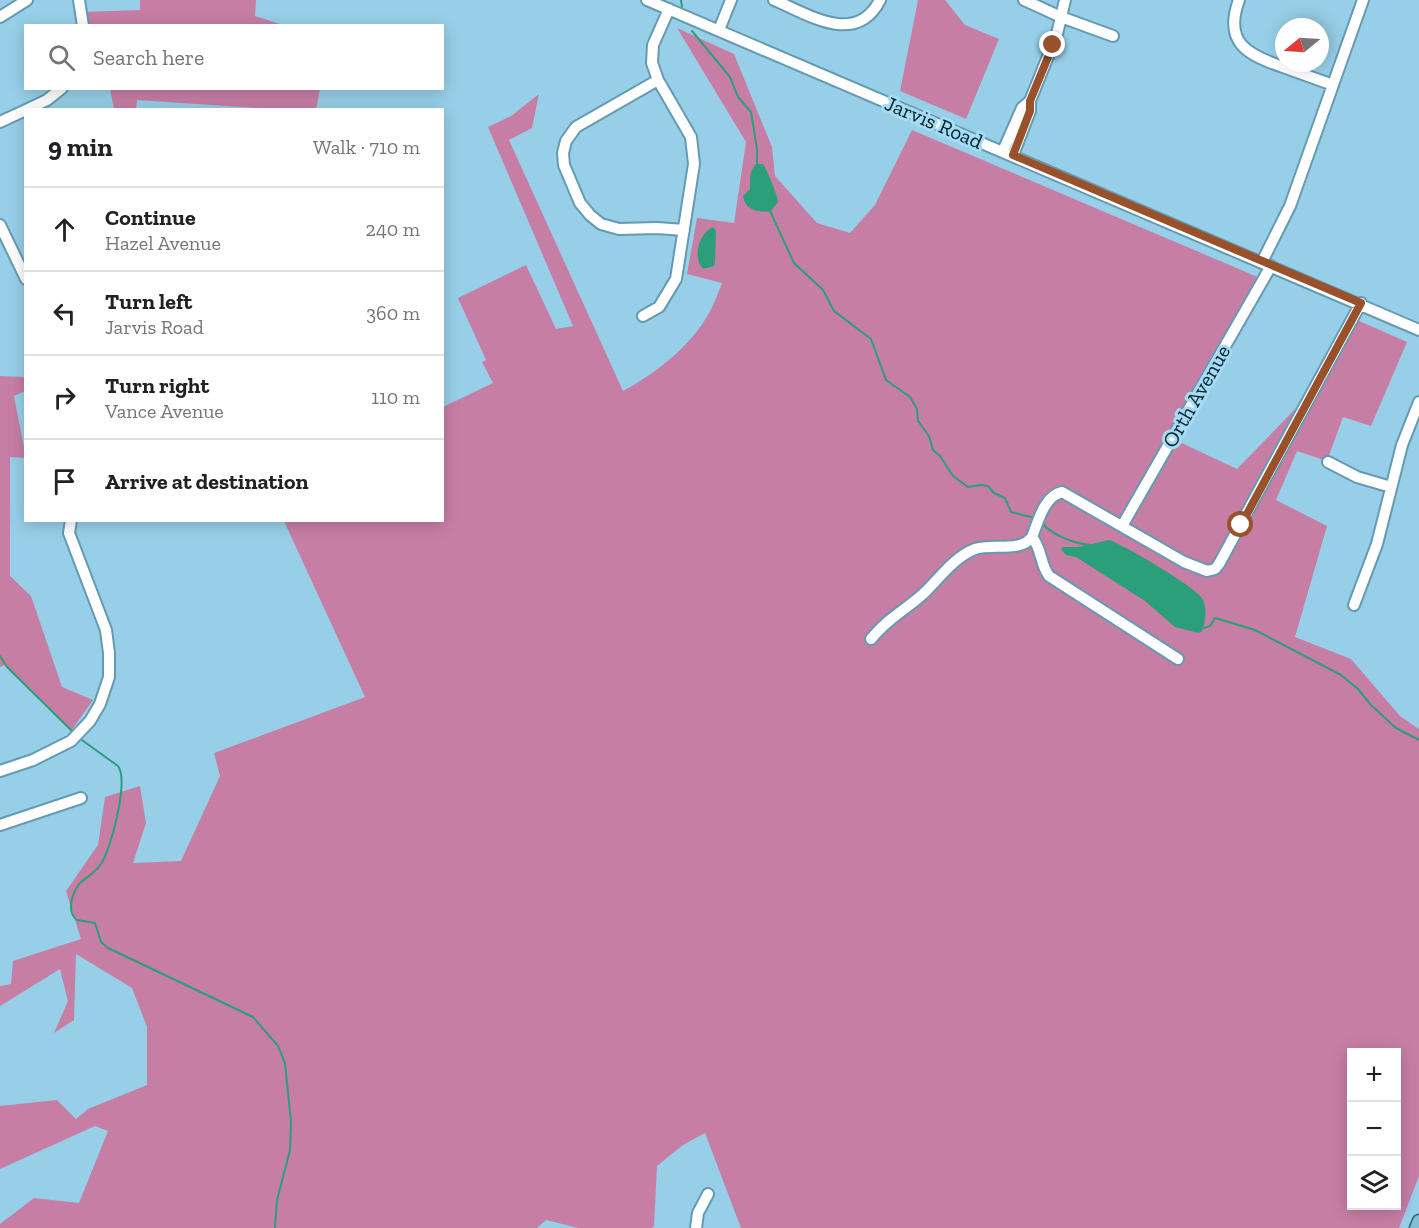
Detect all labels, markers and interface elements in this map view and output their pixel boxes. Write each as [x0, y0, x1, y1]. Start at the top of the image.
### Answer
north arrow [1275, 18, 1329, 72]
search box [24, 24, 444, 90]
route end [1039, 31, 1065, 57]
icon: search [45, 41, 78, 74]
text: Search here [93, 44, 204, 71]
street label: Jarvis Road [881, 90, 987, 154]
text: 9 min [48, 131, 113, 163]
text: Walk · 710 m [313, 135, 420, 159]
text: Continue [105, 204, 196, 231]
icon: ahead [48, 213, 81, 246]
text: 240 m [366, 217, 420, 241]
text: Hazel Avenue [105, 231, 221, 255]
text: Turn left [105, 288, 192, 315]
icon: left [48, 297, 81, 330]
text: 360 m [366, 301, 420, 325]
text: Jarvis Road [105, 315, 204, 339]
street label: Orth Avenue [1157, 340, 1235, 452]
text: Turn right [105, 372, 209, 399]
icon: right [48, 381, 81, 414]
text: 110 m [371, 385, 420, 409]
text: Vance Avenue [105, 399, 224, 423]
icon: arrive [48, 465, 81, 498]
text: Arrive at destination [105, 468, 308, 495]
route start [1227, 511, 1253, 537]
map controls [1347, 1048, 1401, 1210]
button: + [1347, 1048, 1401, 1102]
button: − [1347, 1102, 1401, 1156]
button: layers [1347, 1156, 1401, 1210]

